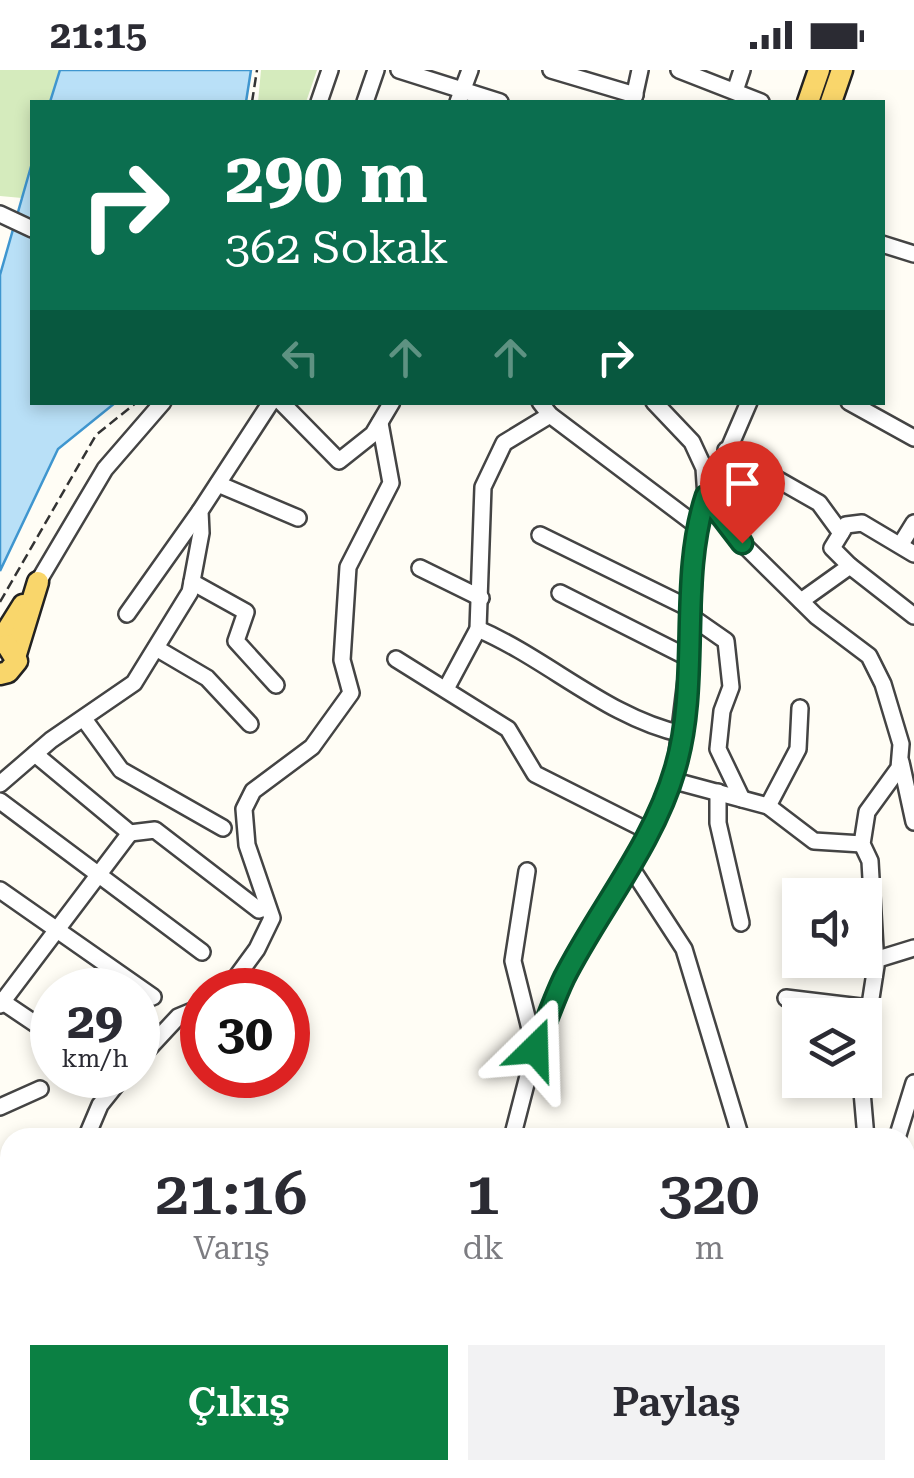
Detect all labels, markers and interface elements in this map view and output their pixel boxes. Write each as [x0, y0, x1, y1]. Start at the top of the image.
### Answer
text: 21:15 [50, 13, 147, 57]
text: 290 m [225, 137, 428, 219]
icon: right [60, 140, 190, 270]
text: 362 Sokak [225, 221, 448, 274]
icon: left [273, 330, 328, 385]
icon: ahead [378, 330, 433, 385]
icon: ahead [483, 330, 538, 385]
icon: right [588, 330, 643, 385]
pin [700, 441, 785, 544]
icon: arrive [715, 456, 770, 511]
map controls [782, 878, 882, 1098]
button: sound [782, 878, 882, 978]
speed limit sign: 30 [180, 968, 310, 1098]
text: 29 [67, 992, 123, 1050]
position arrow [483, 997, 587, 1101]
button: layers [782, 998, 882, 1098]
text: km/h [62, 1044, 128, 1073]
text: 21:16 [155, 1158, 307, 1229]
text: 1 [466, 1158, 500, 1229]
text: 320 [659, 1158, 760, 1229]
text: Varış [193, 1229, 270, 1267]
text: dk [463, 1229, 504, 1267]
text: m [695, 1229, 724, 1267]
button: Çıkış [30, 1345, 448, 1460]
button: Paylaş [468, 1345, 885, 1460]

